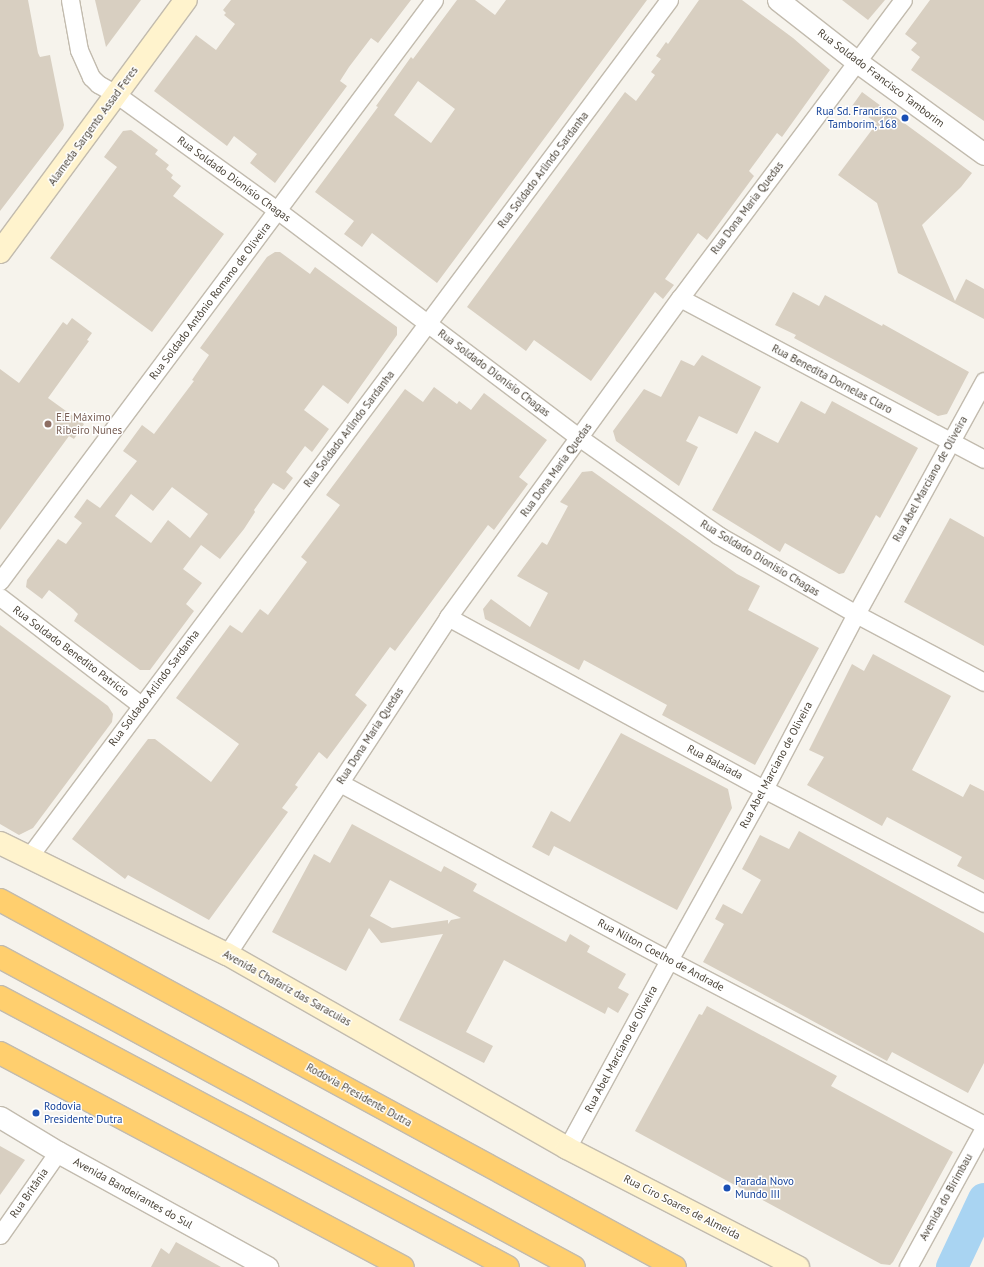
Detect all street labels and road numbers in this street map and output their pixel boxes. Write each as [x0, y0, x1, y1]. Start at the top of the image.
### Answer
street label: Rua Soldado Francisco Tamborim [815, 26, 947, 130]
street label: Alameda Sargento Assad Feres [45, 64, 141, 188]
street label: Rua Soldado Arlindo Sardanha [495, 109, 591, 231]
street label: Rua Soldado Dionísio Chagas [175, 133, 293, 225]
street label: Rua Dona Maria Quedas [708, 159, 786, 257]
street label: Rua Soldado Antônio Romano de Oliveira [146, 220, 274, 382]
street label: Rua Soldado Dionísio Chagas [435, 327, 553, 419]
street label: Rua Benedita Dornelas Claro [769, 342, 895, 416]
street label: Rua Soldado Arlindo Sardanha [301, 368, 397, 490]
street label: Rua Abel Marciano de Oliveira [890, 414, 970, 544]
street label: Rua Dona Maria Quedas [518, 421, 594, 519]
street label: Rua Soldado Dionísio Chagas [698, 517, 822, 599]
street label: Rua Soldado Benedito Patrício [10, 603, 132, 699]
street label: Rua Soldado Arlindo Sardanha [106, 627, 202, 749]
street label: Rua Dona Maria Quedas [334, 685, 406, 787]
street label: Rua Abel Marciano de Oliveira [737, 699, 815, 831]
street label: Rua Balaiada [685, 742, 745, 782]
street label: Rua Nílton Coelho de Andrade [595, 916, 727, 994]
street label: Avenida Chafariz das Saracuias [221, 947, 353, 1029]
street label: Rua Abel Marciano de Oliveira [582, 983, 660, 1115]
street label: Rodovia Presidente Dutra [304, 1060, 414, 1130]
street label: Avenida do Birimbau [917, 1151, 975, 1243]
street label: Avenida Bandeirantes do Sul [71, 1155, 195, 1231]
street label: Rua Britânia [7, 1166, 51, 1220]
street label: Rua Ciro Soares de Almeida [621, 1172, 743, 1242]

